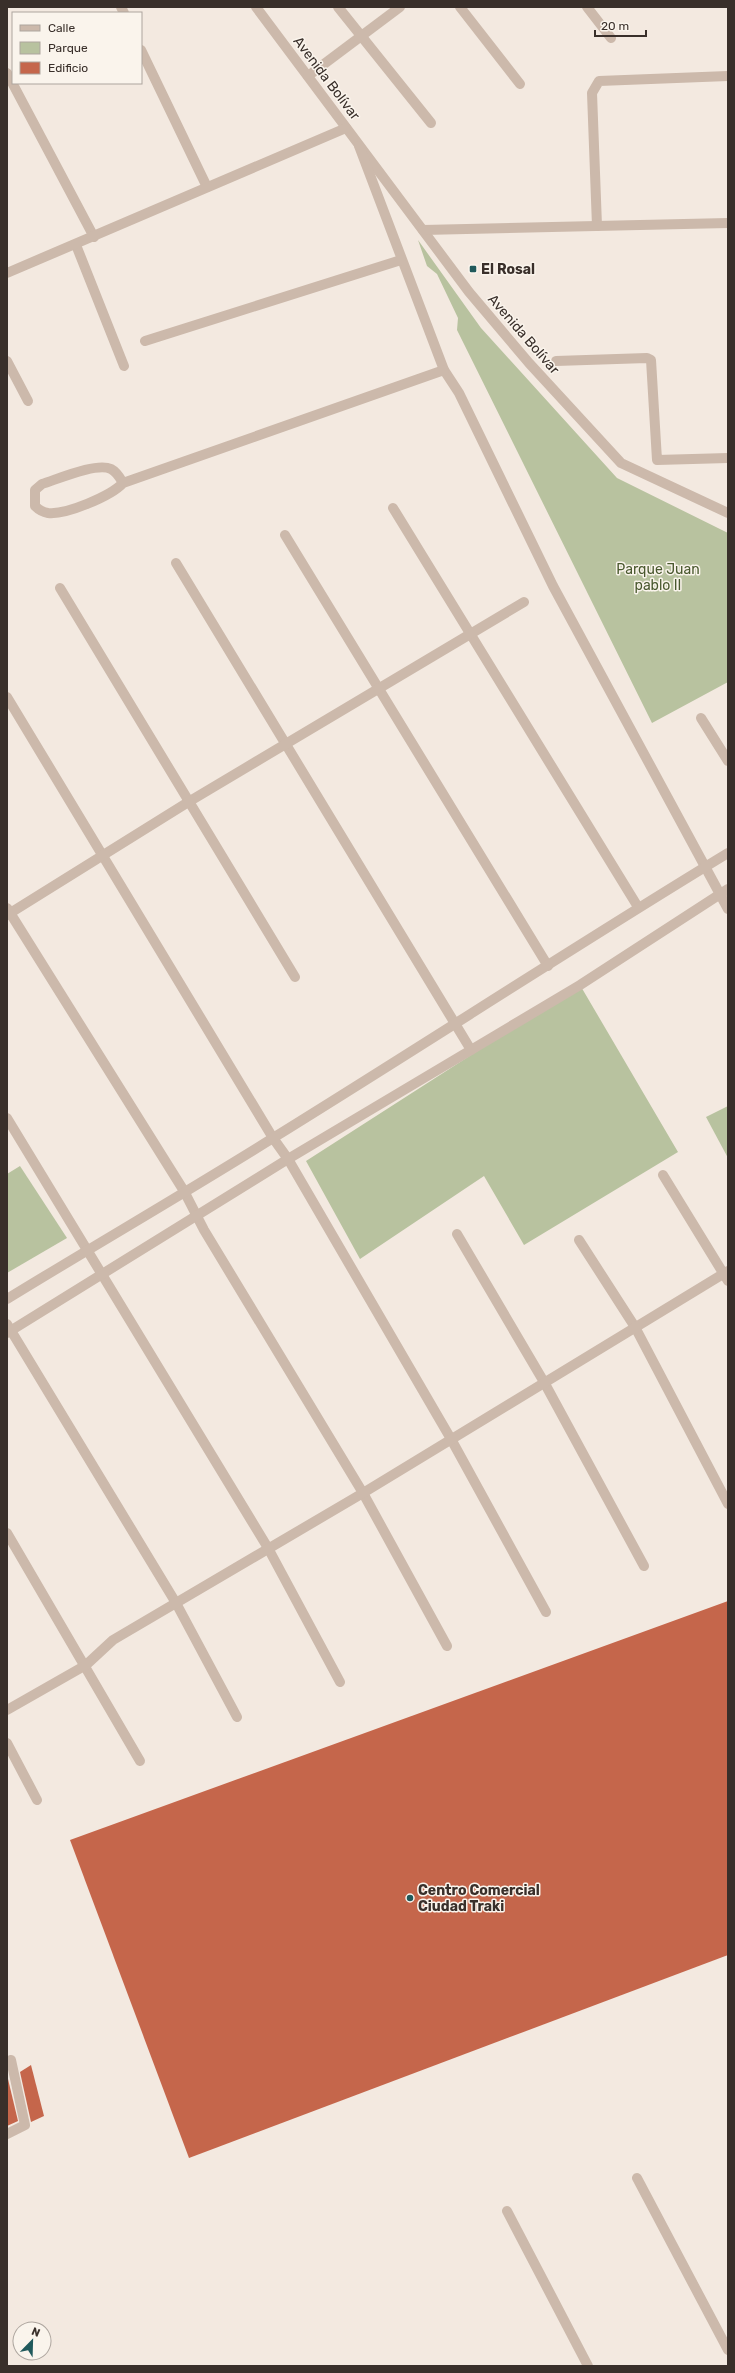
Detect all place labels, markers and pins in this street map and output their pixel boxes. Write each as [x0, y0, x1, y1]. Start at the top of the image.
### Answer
place label: El Rosal [481, 261, 535, 278]
marker: El Rosal [468, 264, 478, 274]
place label: Centro Comercial Ciudad Traki [418, 1882, 540, 1915]
marker: Centro Comercial Ciudad Traki [405, 1893, 415, 1903]

